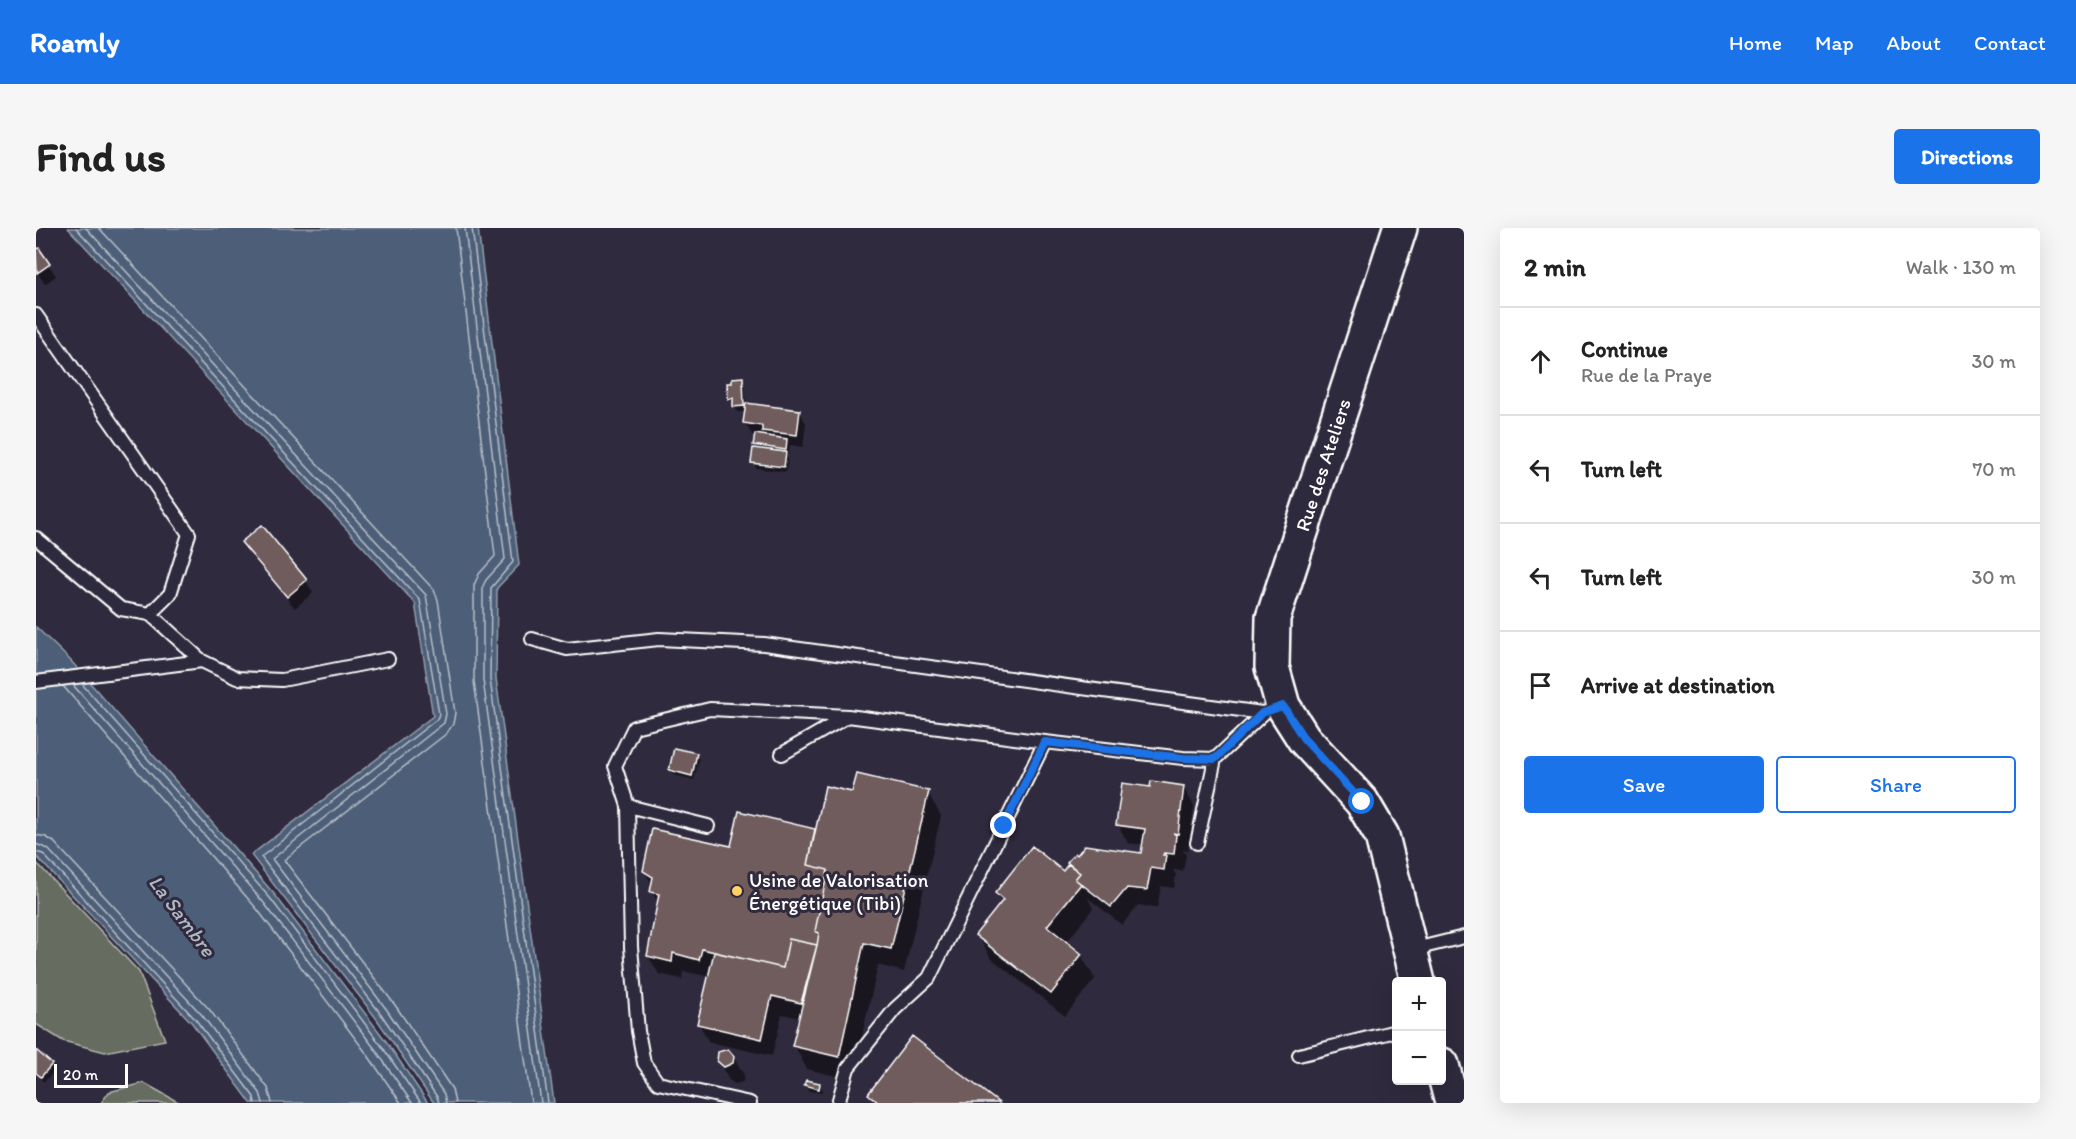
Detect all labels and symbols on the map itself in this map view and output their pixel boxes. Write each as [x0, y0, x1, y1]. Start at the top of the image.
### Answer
street label: Rue des Ateliers [1290, 396, 1356, 534]
route start [1348, 788, 1374, 814]
route end [990, 812, 1016, 838]
place label: Usine de Valorisation Énergétique (Tibi) [749, 868, 929, 915]
water label: La Sambre [144, 870, 222, 962]
marker: Usine de Valorisation Énergétique (Tibi) [730, 884, 744, 898]
scale bar [54, 1061, 128, 1088]

